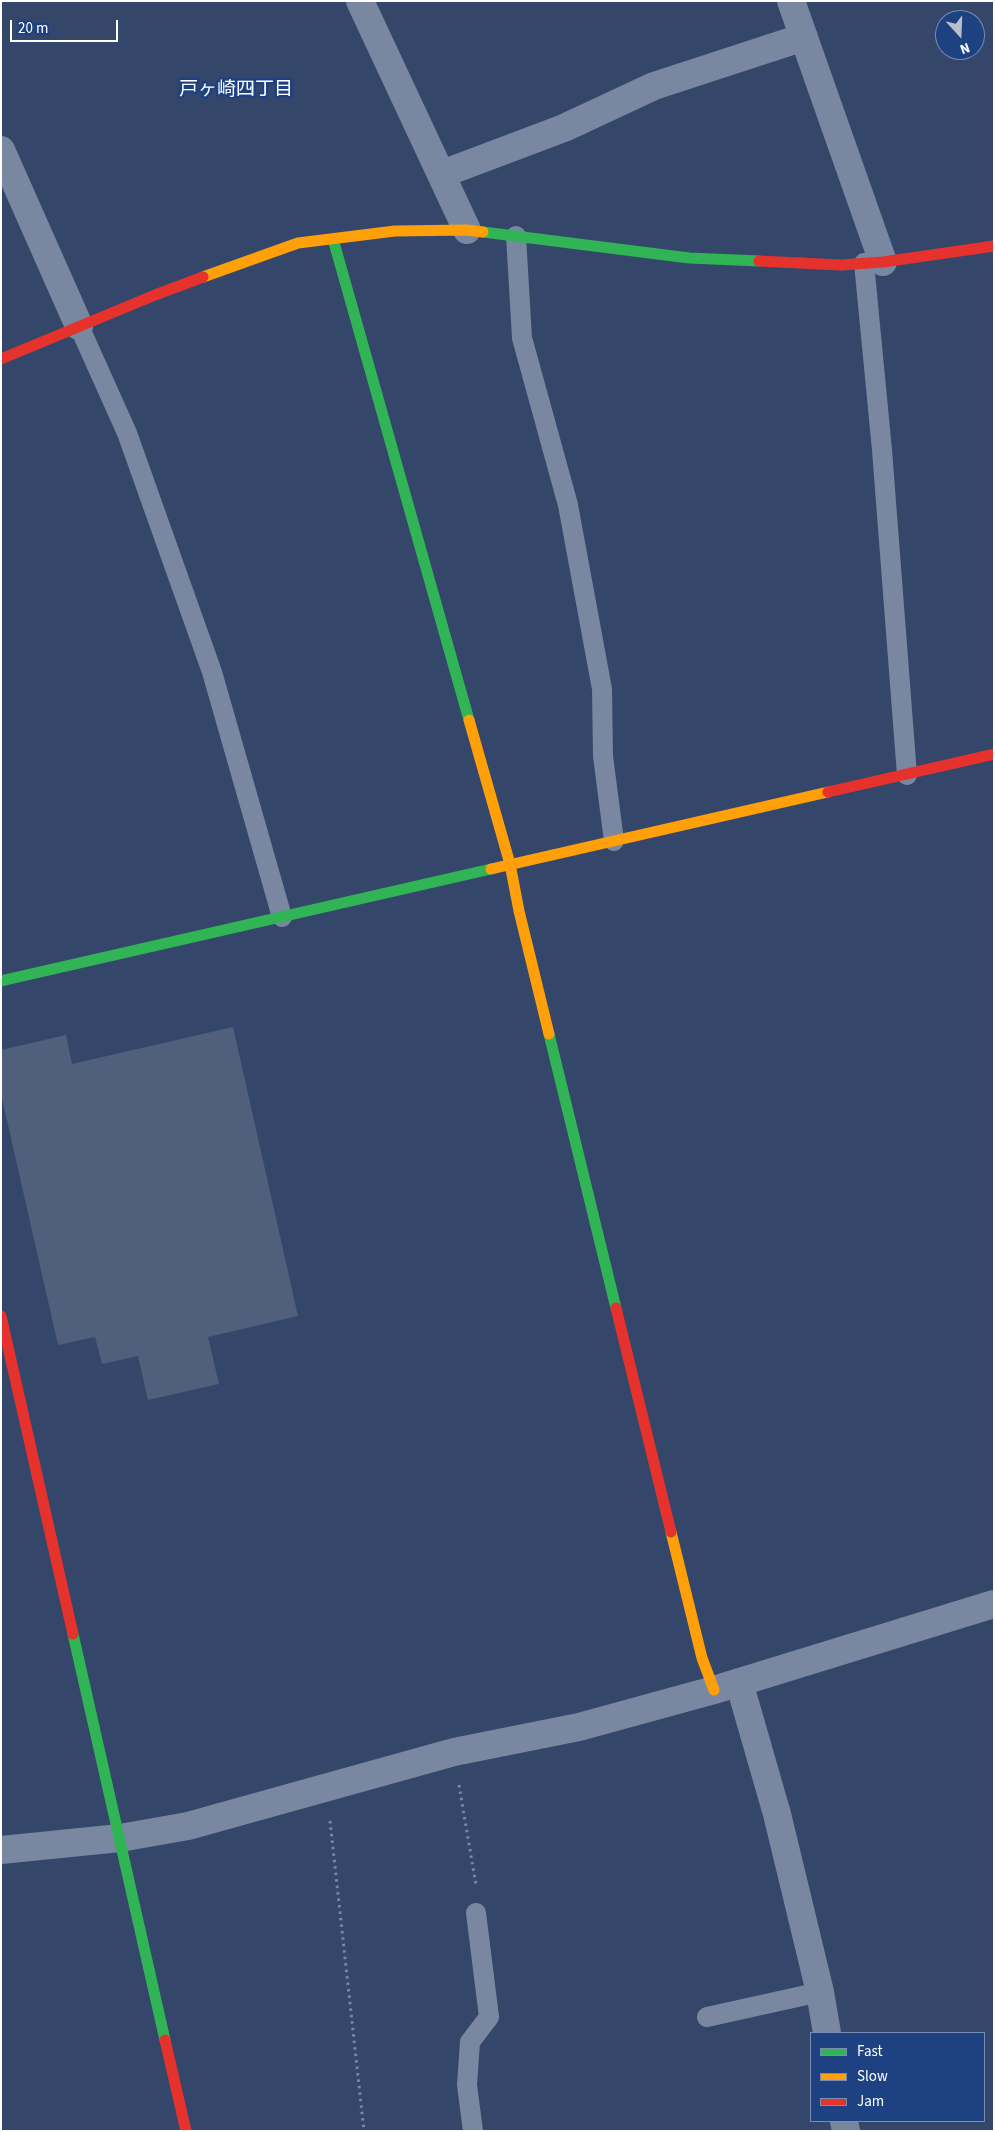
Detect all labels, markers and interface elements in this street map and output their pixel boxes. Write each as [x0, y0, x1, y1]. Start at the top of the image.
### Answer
scale bar [12, 10, 120, 42]
north arrow [935, 10, 985, 60]
text: 20 m [18, 18, 48, 39]
text: N [957, 37, 973, 59]
district label: 戸ヶ崎四丁目 [179, 80, 293, 102]
legend [810, 2032, 985, 2122]
text: Fast [857, 2041, 883, 2062]
text: Slow [857, 2066, 888, 2087]
text: Jam [857, 2091, 884, 2112]

